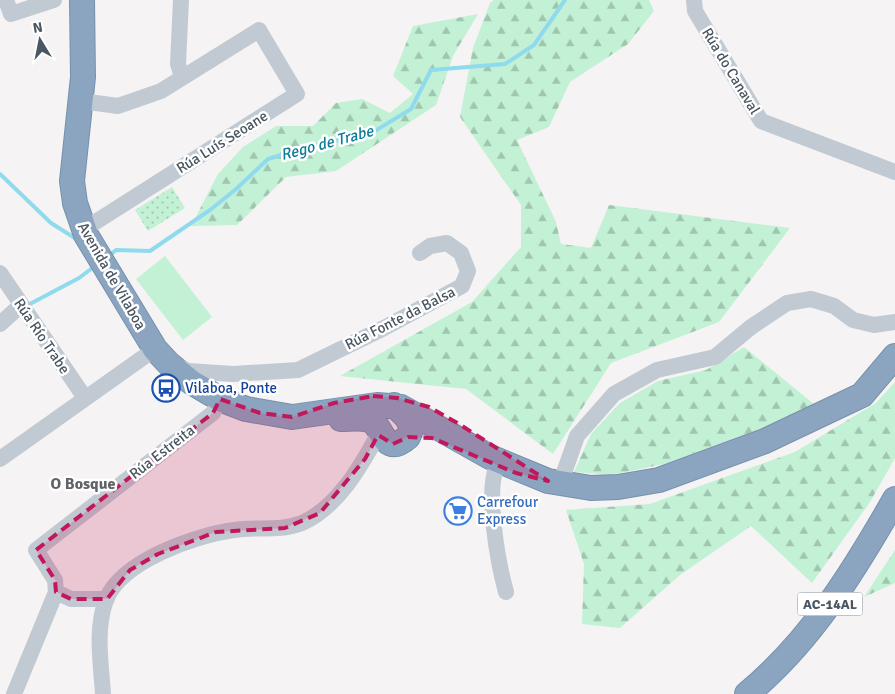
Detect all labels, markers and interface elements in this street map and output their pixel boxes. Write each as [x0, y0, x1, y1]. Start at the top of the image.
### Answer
north arrow [15, 15, 65, 65]
text: N [32, 18, 44, 37]
street label: Rúa do Canaval [698, 24, 764, 118]
street label: Rúa Luís Seoane [173, 107, 271, 177]
water label: Rego de Trabe [278, 121, 376, 165]
street label: Avenida de Vilaboa [74, 219, 150, 333]
street label: Rúa Fonte da Balsa [342, 282, 458, 354]
street label: Rúa Río Trabe [10, 295, 74, 377]
bus stop icon: Vilaboa, Ponte [151, 373, 181, 403]
place label: Vilaboa, Ponte [185, 379, 277, 397]
street label: Rúa Estreita [126, 421, 198, 483]
district label: O Bosque [51, 474, 115, 494]
place label: Carrefour Express [477, 493, 539, 528]
supermarket icon: Carrefour Express [443, 496, 473, 526]
road number: AC-14AL [798, 592, 862, 616]

